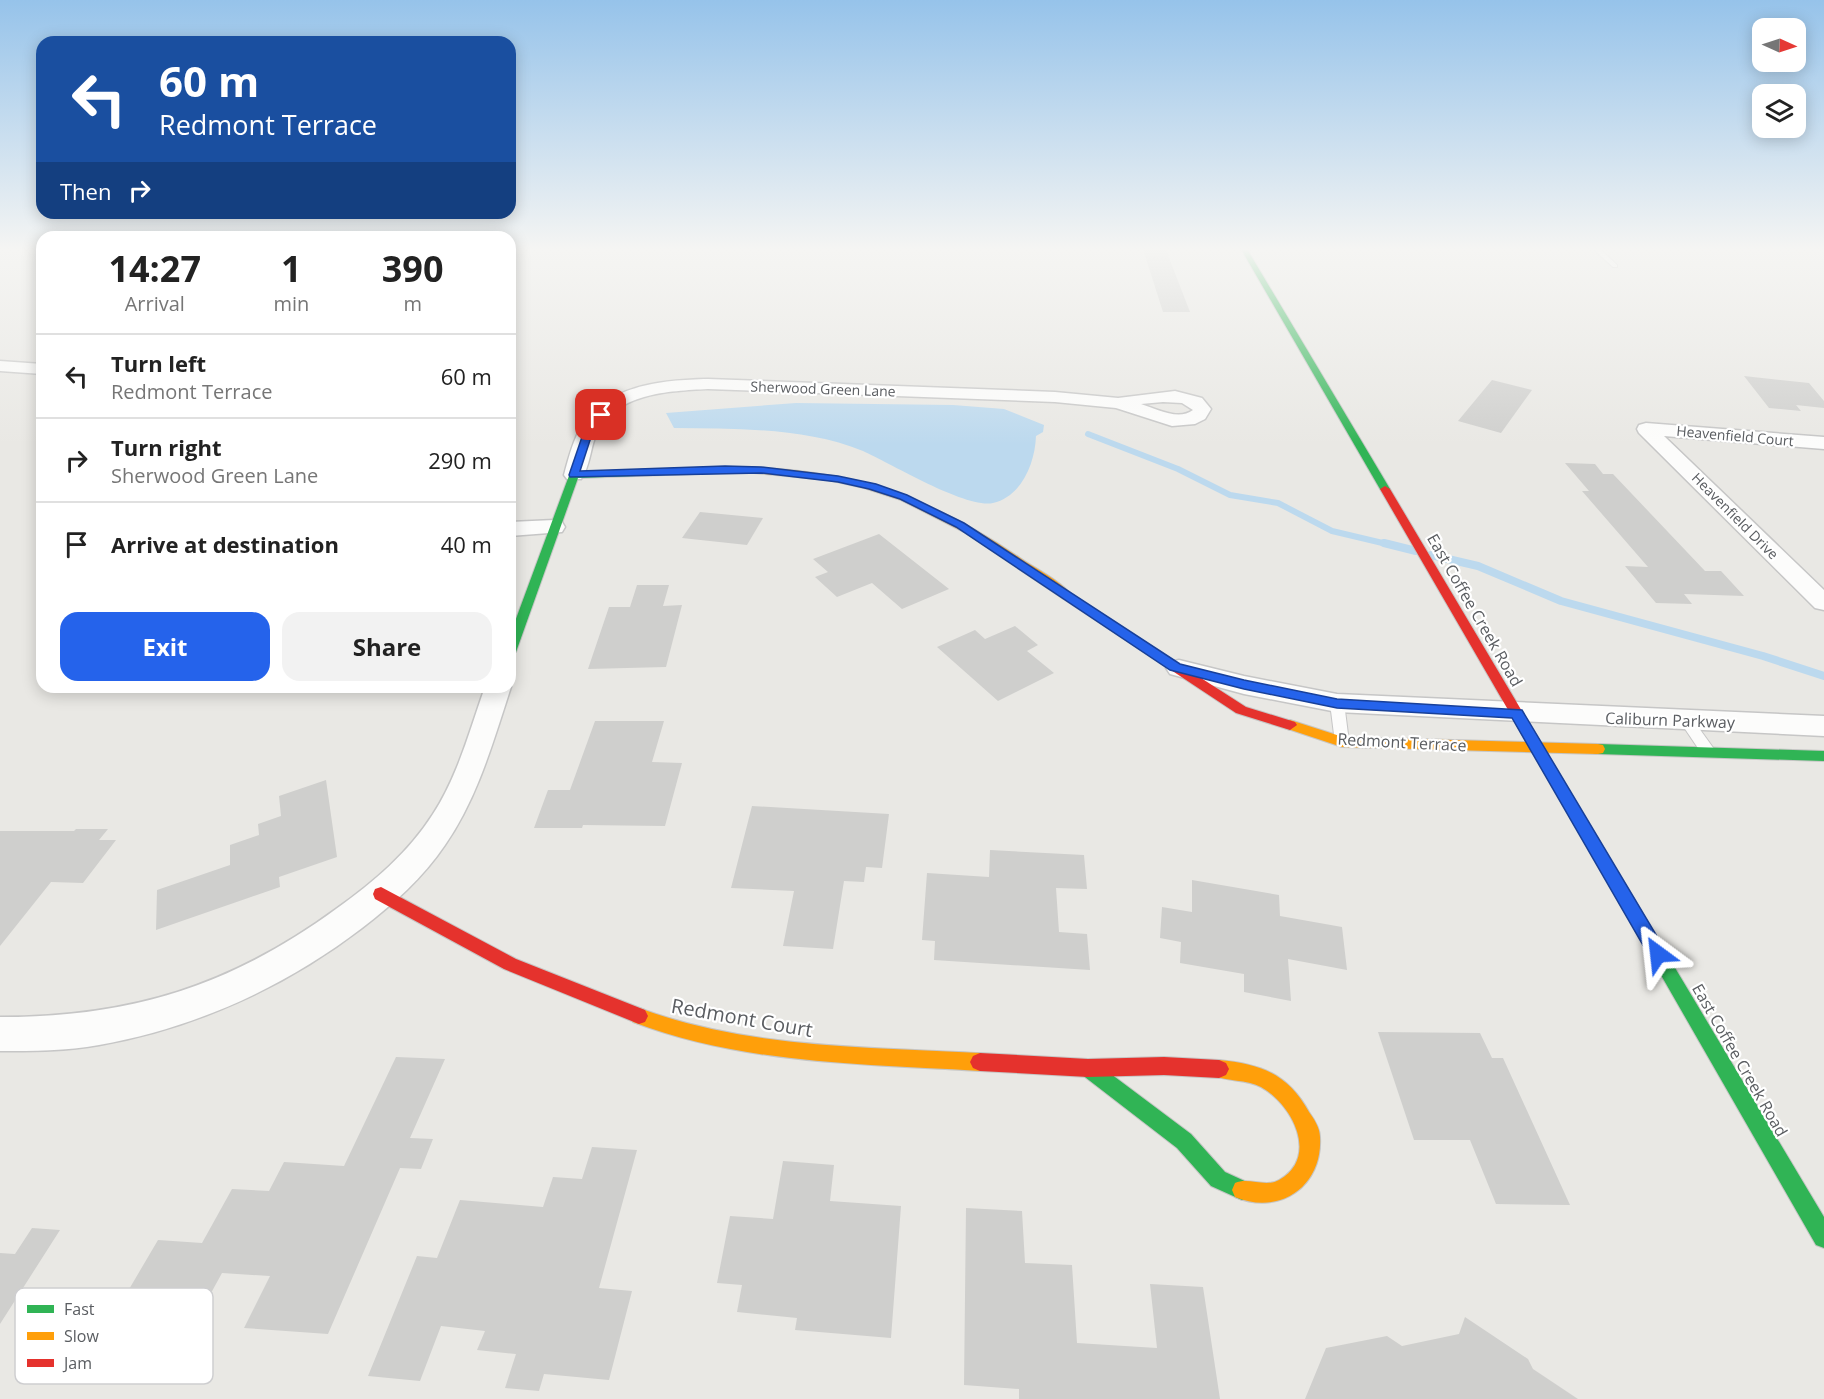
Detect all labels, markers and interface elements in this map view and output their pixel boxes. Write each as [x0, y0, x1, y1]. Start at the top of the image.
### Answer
north arrow [1752, 18, 1806, 72]
map controls [1752, 18, 1806, 138]
text: 60 m [159, 52, 259, 109]
icon: left [60, 60, 138, 138]
button: layers [1752, 84, 1806, 138]
text: Redmont Terrace [159, 106, 377, 143]
icon: right [123, 174, 156, 207]
text: Then [60, 176, 111, 206]
text: 14:27 [108, 244, 201, 293]
text: 1 [281, 244, 302, 293]
text: 390 [382, 244, 444, 293]
text: Arrival [125, 290, 185, 317]
text: min [273, 290, 309, 317]
text: m [403, 290, 422, 317]
text: Turn left [111, 348, 206, 378]
icon: left [60, 360, 93, 393]
text: 60 m [441, 361, 492, 391]
street label: Sherwood Green Lane [750, 376, 896, 401]
text: Redmont Terrace [111, 378, 272, 405]
pin [575, 389, 626, 440]
icon: arrive [584, 398, 617, 431]
street label: Heavenfield Court [1676, 421, 1795, 450]
text: Turn right [111, 432, 222, 462]
icon: right [60, 444, 93, 477]
text: 290 m [428, 445, 492, 475]
text: Sherwood Green Lane [111, 462, 318, 489]
street label: Heavenfield Drive [1688, 468, 1783, 563]
icon: arrive [60, 528, 93, 561]
text: Arrive at destination [111, 529, 339, 559]
text: 40 m [441, 529, 492, 559]
street label: East Coffee Creek Road [1422, 530, 1528, 690]
button: Exit [60, 612, 270, 681]
button: Share [282, 612, 492, 681]
street label: Caliburn Parkway [1605, 707, 1736, 733]
street label: Redmont Terrace [1337, 728, 1467, 756]
position arrow [1626, 922, 1690, 986]
street label: East Coffee Creek Road [1687, 980, 1793, 1140]
street label: Redmont Court [669, 992, 815, 1043]
legend [15, 1288, 213, 1384]
text: Fast [64, 1298, 95, 1320]
text: Slow [64, 1325, 99, 1347]
text: Jam [62, 1352, 92, 1374]

